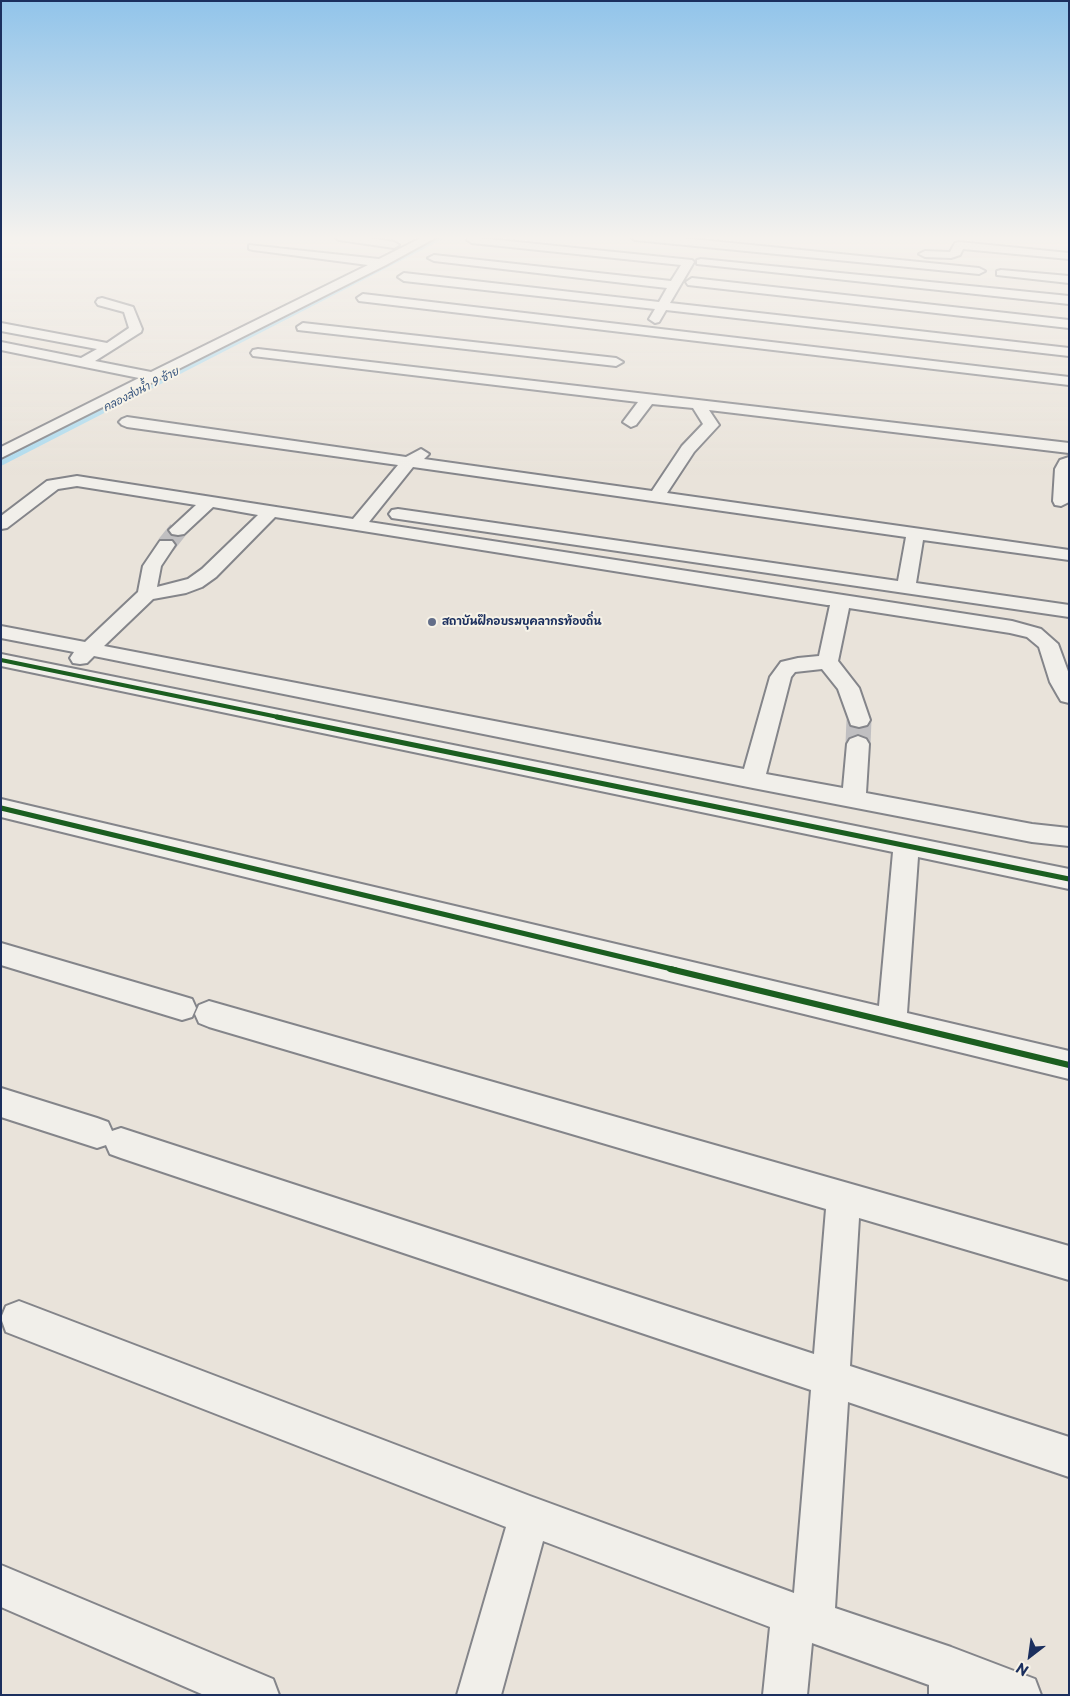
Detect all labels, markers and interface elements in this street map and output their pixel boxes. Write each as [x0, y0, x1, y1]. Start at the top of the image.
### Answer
water label: คลองส่งน้ำ 9 ซ้าย [101, 365, 181, 415]
place label: สถาบันฝึกอบรมบุคลากรท้องถิ่น [442, 615, 602, 629]
marker: สถาบันฝึกอบรมบุคลากรท้องถิ่น [426, 616, 438, 628]
north arrow [1005, 1631, 1055, 1681]
text: N [1012, 1658, 1032, 1681]

